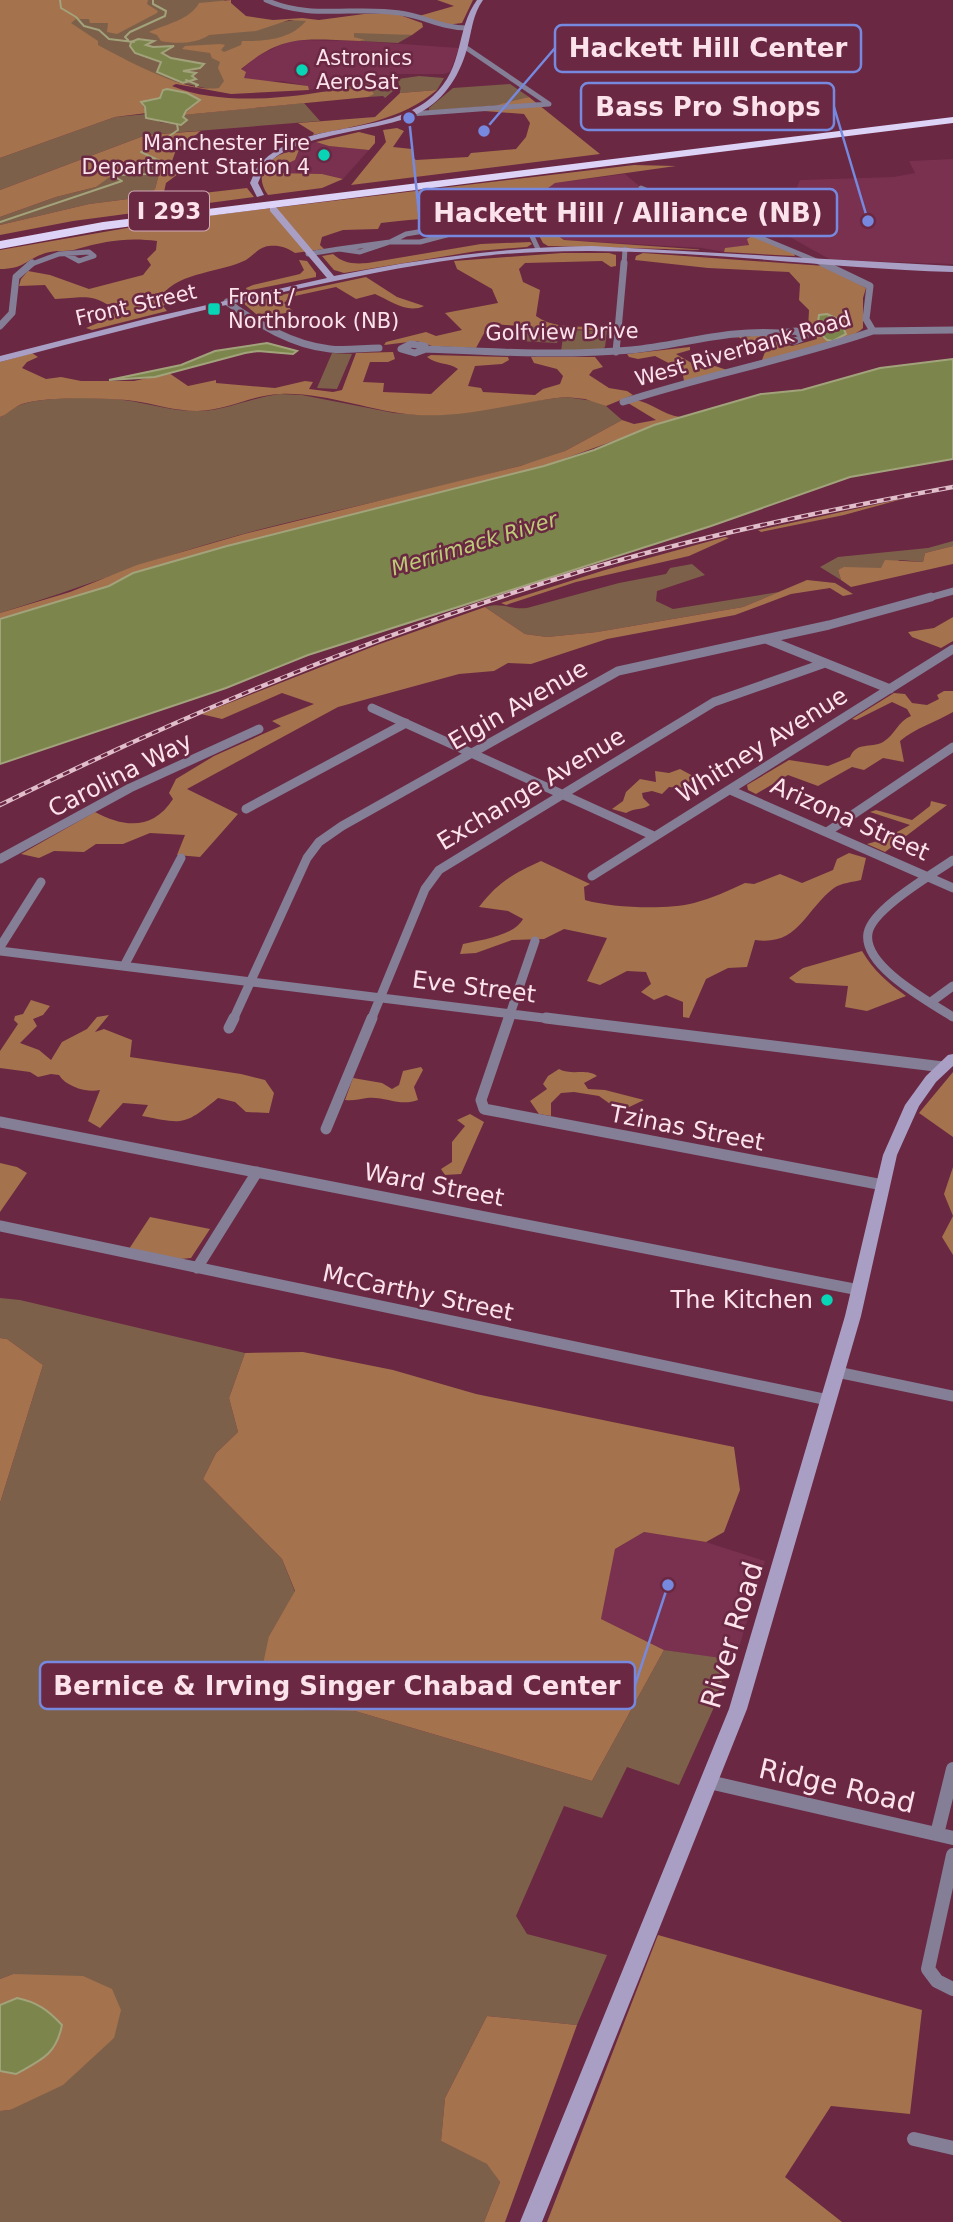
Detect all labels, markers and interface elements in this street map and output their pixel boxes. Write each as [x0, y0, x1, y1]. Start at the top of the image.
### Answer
callout: Hackett Hill Center [555, 25, 861, 72]
text: Hackett Hill Center [569, 33, 847, 63]
place label: Astronics AeroSat [316, 46, 412, 94]
marker: Astronics AeroSat [294, 62, 310, 78]
callout: Bass Pro Shops [581, 83, 834, 130]
text: Bass Pro Shops [595, 92, 821, 122]
place label: Manchester Fire Department Station 4 [82, 131, 310, 179]
marker: Manchester Fire Department Station 4 [316, 147, 332, 163]
callout: Hackett Hill / Alliance (NB) [419, 189, 837, 236]
road number: I 293 [129, 192, 209, 230]
text: Hackett Hill / Alliance (NB) [433, 198, 823, 228]
street label: Front Street [73, 279, 199, 331]
place label: Front / Northbrook (NB) [228, 285, 399, 333]
marker: Front / Northbrook (NB) [206, 301, 222, 317]
street label: West Riverbank Road [632, 307, 854, 391]
street label: Golfview Drive [485, 319, 639, 345]
water label: Merrimack River [388, 507, 561, 581]
street label: Elgin Avenue [444, 654, 592, 756]
street label: Whitney Avenue [671, 681, 853, 809]
street label: Exchange Avenue [432, 722, 630, 856]
street label: Carolina Way [43, 727, 197, 823]
street label: Arizona Street [766, 771, 934, 867]
street label: Eve Street [410, 966, 538, 1008]
street label: Tzinas Street [606, 1099, 767, 1157]
street label: Ward Street [362, 1158, 506, 1212]
street label: McCarthy Street [320, 1259, 516, 1327]
place label: The Kitchen [670, 1286, 813, 1314]
marker: The Kitchen [819, 1292, 835, 1308]
street label: River Road [694, 1558, 770, 1712]
callout: Bernice & Irving Singer Chabad Center [40, 1662, 635, 1709]
text: Bernice & Irving Singer Chabad Center [53, 1671, 621, 1701]
street label: Ridge Road [756, 1752, 918, 1820]

